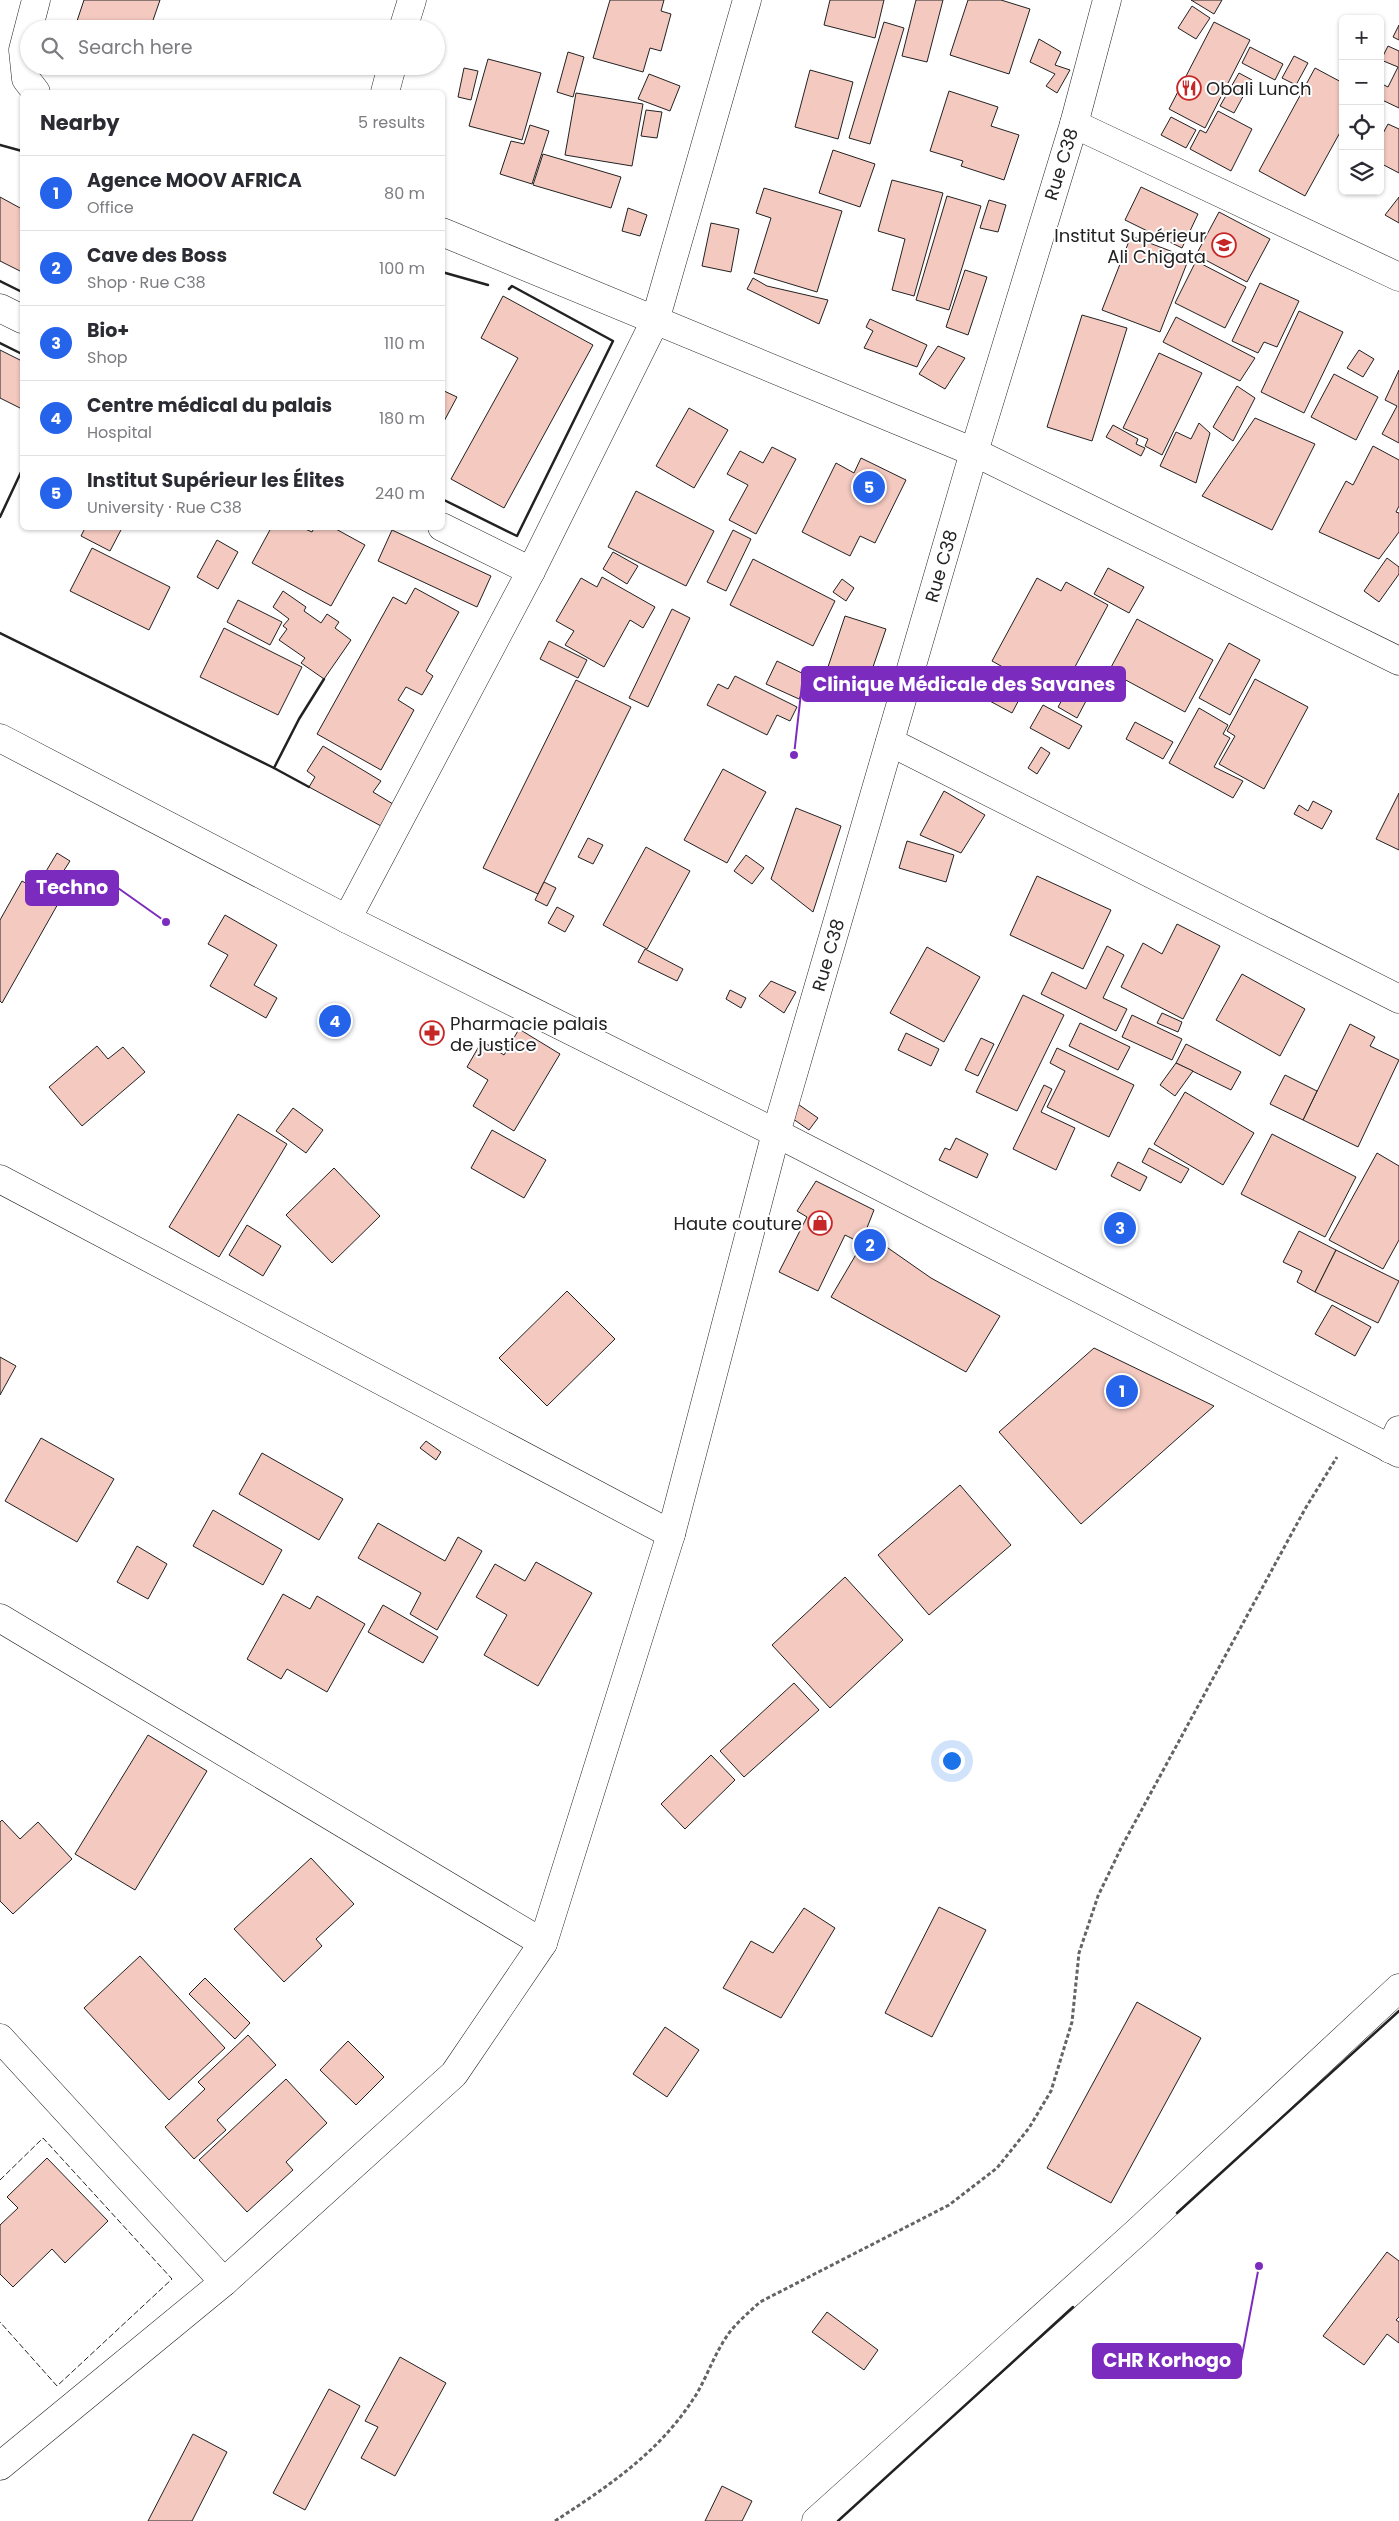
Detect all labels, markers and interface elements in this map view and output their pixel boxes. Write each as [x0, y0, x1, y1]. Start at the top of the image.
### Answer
map controls [1339, 15, 1384, 195]
button: + [1339, 15, 1384, 60]
search box [20, 20, 445, 75]
icon: search [38, 34, 66, 62]
text: Search here [78, 34, 192, 61]
button: − [1339, 60, 1384, 105]
restaurant icon: Obali Lunch [1176, 75, 1202, 101]
place label: Obali Lunch [1206, 76, 1311, 101]
button: locate [1339, 105, 1384, 150]
text: Nearby [40, 108, 120, 137]
text: 5 results [358, 111, 425, 134]
street label: Rue C38 [1038, 125, 1084, 203]
button: layers [1339, 150, 1384, 195]
text: Agence MOOV AFRICA [87, 167, 302, 194]
text: 1 [53, 182, 59, 205]
text: 80 m [384, 182, 425, 205]
text: Office [87, 196, 134, 219]
place label: Institut Supérieur Ali Chigata [1054, 223, 1206, 269]
school or university icon: Institut Supérieur Ali Chigata [1211, 232, 1237, 258]
text: Cave des Boss [87, 242, 227, 269]
text: 2 [51, 257, 61, 280]
text: 100 m [379, 257, 425, 280]
text: Shop · Rue C38 [87, 271, 206, 294]
text: Bio+ [87, 317, 129, 344]
text: 3 [51, 332, 61, 355]
text: 110 m [384, 332, 425, 355]
text: Shop [87, 346, 128, 369]
text: Centre médical du palais [87, 392, 332, 419]
text: 4 [51, 407, 61, 430]
text: 180 m [379, 407, 425, 430]
text: Hospital [87, 421, 152, 444]
text: Institut Supérieur les Élites [87, 467, 345, 494]
pin: 5 [853, 468, 885, 506]
text: 5 [51, 482, 61, 505]
text: 240 m [375, 482, 425, 505]
text: University · Rue C38 [87, 496, 242, 519]
street label: Rue C38 [919, 527, 963, 605]
callout: Clinique Médicale des Savanes [802, 667, 1125, 701]
text: Clinique Médicale des Savanes [813, 671, 1115, 698]
callout: Techno [26, 871, 118, 905]
text: Techno [36, 874, 108, 901]
street label: Rue C38 [806, 916, 850, 994]
pin: 4 [319, 1002, 351, 1040]
place label: Pharmacie palais de justice [450, 1011, 608, 1057]
pharmacy icon: Pharmacie palais de justice [419, 1020, 445, 1046]
pin: 3 [1104, 1209, 1136, 1247]
shop icon: Haute couture [807, 1210, 833, 1236]
place label: Haute couture [673, 1211, 802, 1236]
pin: 2 [854, 1226, 886, 1264]
pin: 1 [1106, 1372, 1138, 1410]
your location [939, 1748, 965, 1774]
callout: CHR Korhogo [1093, 2344, 1241, 2378]
text: CHR Korhogo [1103, 2347, 1231, 2374]

